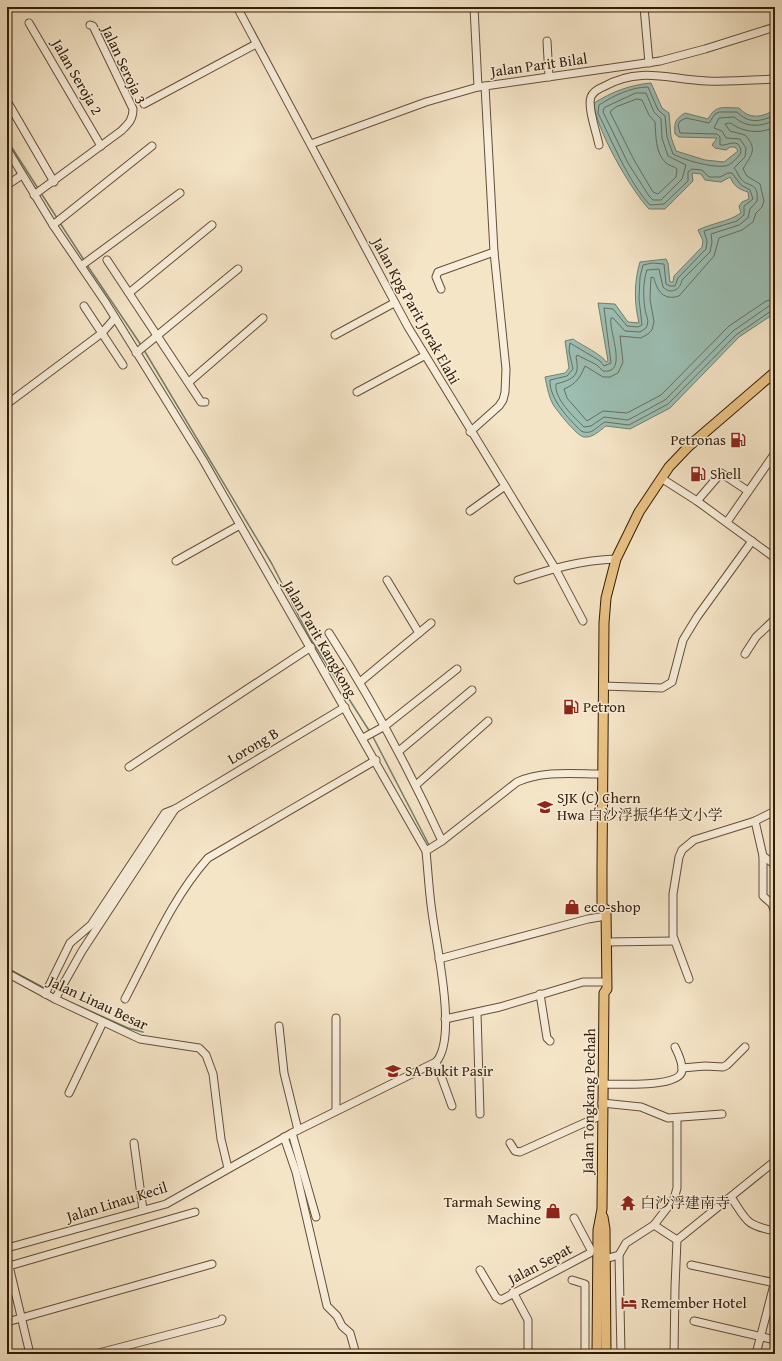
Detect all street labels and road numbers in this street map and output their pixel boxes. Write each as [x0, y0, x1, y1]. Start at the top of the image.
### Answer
street label: Jalan Seroja 3 [96, 20, 152, 108]
street label: Jalan Seroja 2 [46, 33, 108, 119]
street label: Jalan Parit Bilal [487, 47, 589, 82]
street label: Jalan Kpg Parit Jorak Elahi [366, 232, 466, 388]
street label: Jalan Parit Kangkong [277, 575, 363, 701]
street label: Lorong B [223, 722, 282, 769]
street label: Jalan Linau Besar [43, 969, 152, 1035]
street label: Jalan Tongkang Pechah [577, 1027, 600, 1176]
street label: Jalan Linau Kecil [62, 1176, 170, 1227]
street label: Jalan Sepat [502, 1238, 576, 1290]

